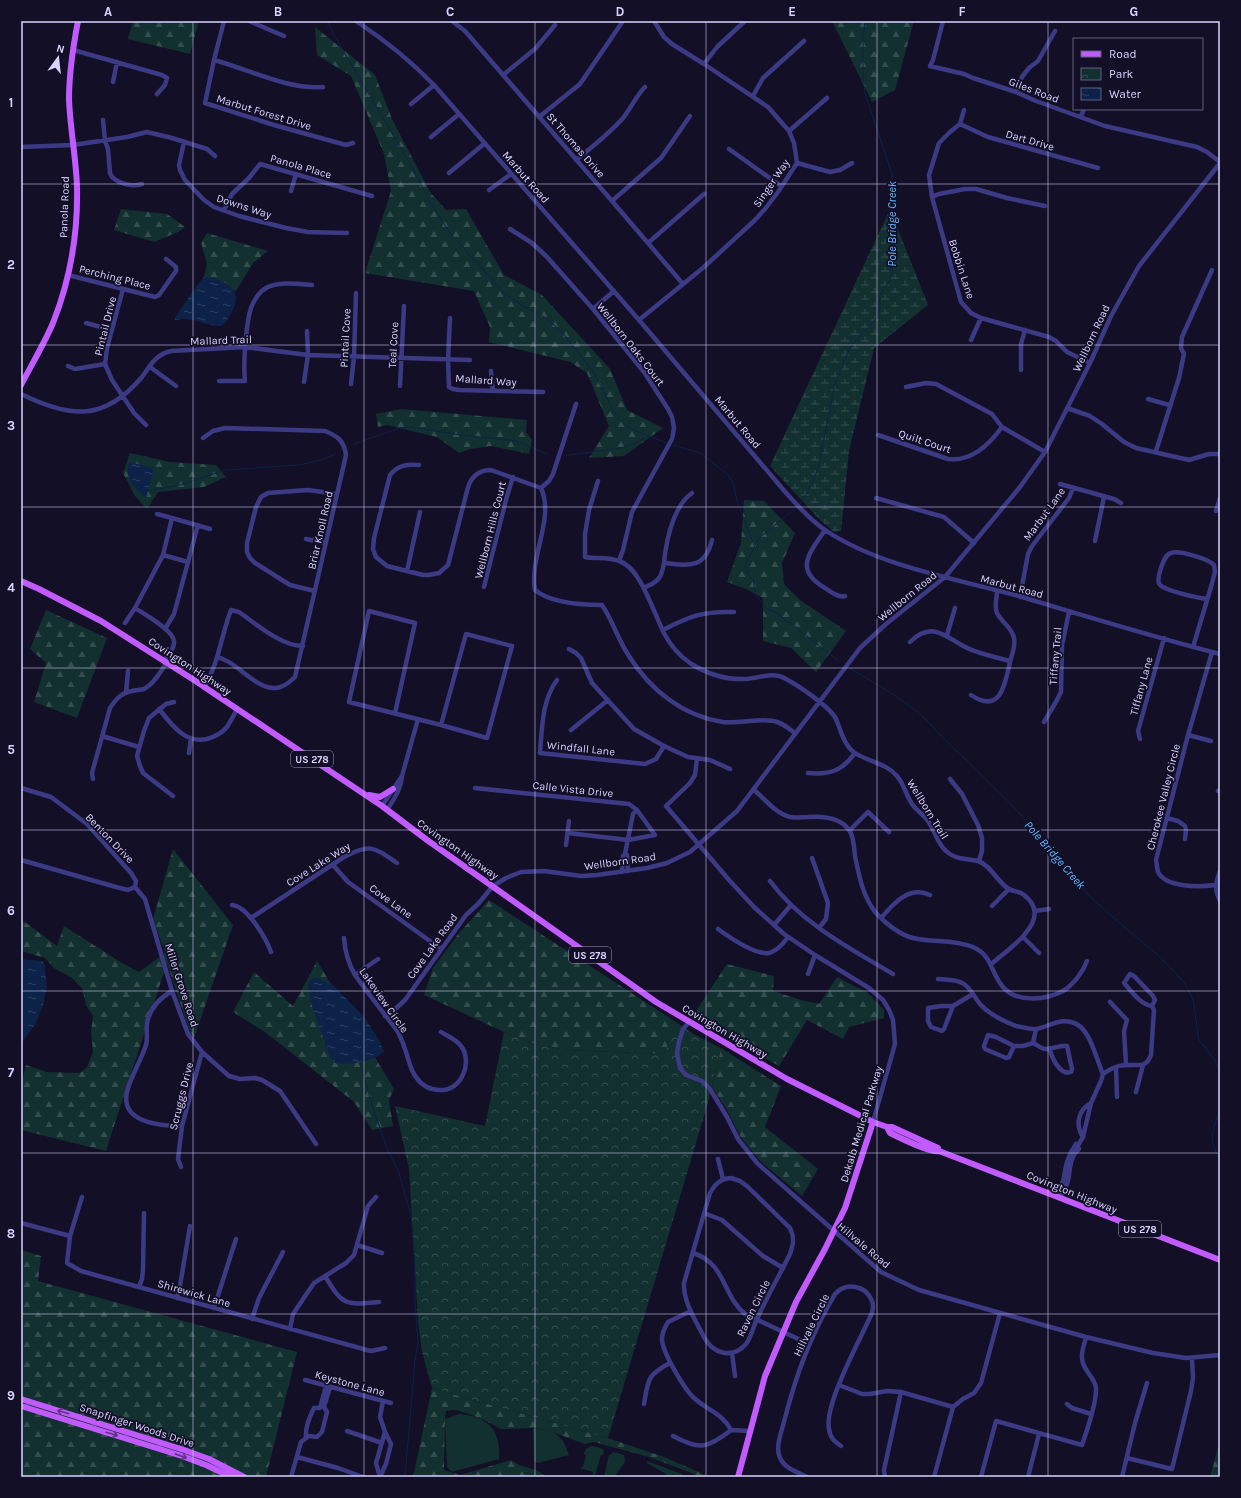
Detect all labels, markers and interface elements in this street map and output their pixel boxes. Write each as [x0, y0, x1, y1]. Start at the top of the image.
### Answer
text: A [104, 4, 112, 19]
text: B [274, 4, 282, 19]
text: C [446, 4, 454, 19]
text: D [616, 4, 625, 19]
text: E [788, 4, 796, 19]
text: F [958, 4, 966, 19]
text: G [1130, 4, 1138, 19]
north arrow [38, 38, 78, 78]
legend [1073, 38, 1203, 110]
text: N [55, 42, 66, 56]
text: Road [1109, 47, 1137, 61]
text: Park [1109, 67, 1134, 81]
street label: Giles Road [1007, 75, 1061, 106]
text: Water [1109, 87, 1142, 101]
street label: Marbut Forest Drive [215, 92, 313, 133]
text: 1 [9, 95, 13, 110]
street label: St Thomas Drive [544, 110, 608, 181]
street label: Dart Drive [1004, 127, 1056, 154]
street label: Marbut Road [500, 149, 552, 206]
street label: Panola Place [269, 152, 333, 182]
street label: Singer Way [750, 157, 792, 210]
street label: Panola Road [57, 176, 72, 238]
water label: Pole Bridge Creek [885, 180, 899, 267]
street label: Downs Way [215, 191, 273, 221]
street label: Bobbin Lane [946, 238, 977, 301]
text: 2 [7, 257, 15, 272]
street label: Perching Place [78, 262, 152, 293]
street label: Pintail Drive [92, 295, 119, 357]
street label: Wellborn Oaks Court [594, 300, 667, 389]
street label: Wellborn Road [1070, 303, 1113, 374]
street label: Pintail Cove [337, 308, 354, 368]
street label: Teal Cove [386, 321, 401, 368]
street label: Mallard Trail [190, 333, 252, 348]
street label: Mallard Way [455, 372, 517, 389]
street label: Marbut Road [712, 393, 763, 451]
text: 3 [7, 418, 15, 433]
street label: Quilt Court [897, 427, 953, 456]
street label: Wellborn Hills Court [472, 480, 509, 580]
street label: Marbut Lane [1021, 485, 1068, 544]
street label: Briar Knoll Road [305, 490, 336, 571]
street label: Wellborn Road [875, 569, 940, 624]
street label: Marbut Road [979, 572, 1045, 601]
text: 4 [7, 580, 15, 595]
street label: Tiffany Trail [1047, 627, 1064, 685]
street label: Covington Highway [146, 635, 234, 698]
street label: Tiffany Lane [1127, 655, 1156, 717]
street label: Windfall Lane [546, 738, 616, 759]
text: 5 [7, 742, 15, 757]
street label: Cherokee Valley Circle [1144, 742, 1183, 852]
road number: US 278 [291, 751, 333, 767]
street label: Wellborn Trail [904, 777, 951, 842]
street label: Calle Vista Drive [532, 779, 614, 800]
street label: Benton Drive [83, 811, 137, 866]
street label: Covington Highway [414, 816, 501, 882]
water label: Pole Bridge Creek [1022, 818, 1089, 893]
street label: Cove Lake Way [284, 840, 353, 889]
street label: Wellborn Road [583, 850, 657, 873]
street label: Cove Lane [367, 881, 415, 922]
text: 6 [7, 903, 15, 918]
street label: Cove Lake Road [404, 911, 460, 981]
street label: Miller Grove Road [162, 942, 201, 1029]
road number: US 278 [569, 947, 611, 963]
street label: Lakeview Circle [356, 965, 411, 1036]
street label: Covington Highway [680, 1002, 770, 1061]
street label: Scruggs Drive [167, 1061, 196, 1131]
street label: Dekalb Medical Parkway [838, 1064, 885, 1184]
text: 7 [8, 1065, 15, 1080]
street label: Covington Highway [1025, 1168, 1119, 1217]
street label: Hillvale Road [835, 1219, 893, 1271]
road number: US 278 [1119, 1221, 1161, 1237]
text: 8 [7, 1226, 15, 1241]
street label: Shirewick Lane [156, 1277, 232, 1310]
street label: Raven Circle [734, 1277, 773, 1339]
street label: Hillvale Circle [791, 1291, 832, 1359]
street label: Keystone Lane [314, 1368, 387, 1399]
text: 9 [7, 1388, 15, 1403]
street label: Snapfinger Woods Drive [78, 1401, 196, 1450]
one-way arrow [57, 1408, 70, 1415]
one-way arrow [105, 1431, 118, 1438]
one-way arrow [174, 1453, 187, 1460]

